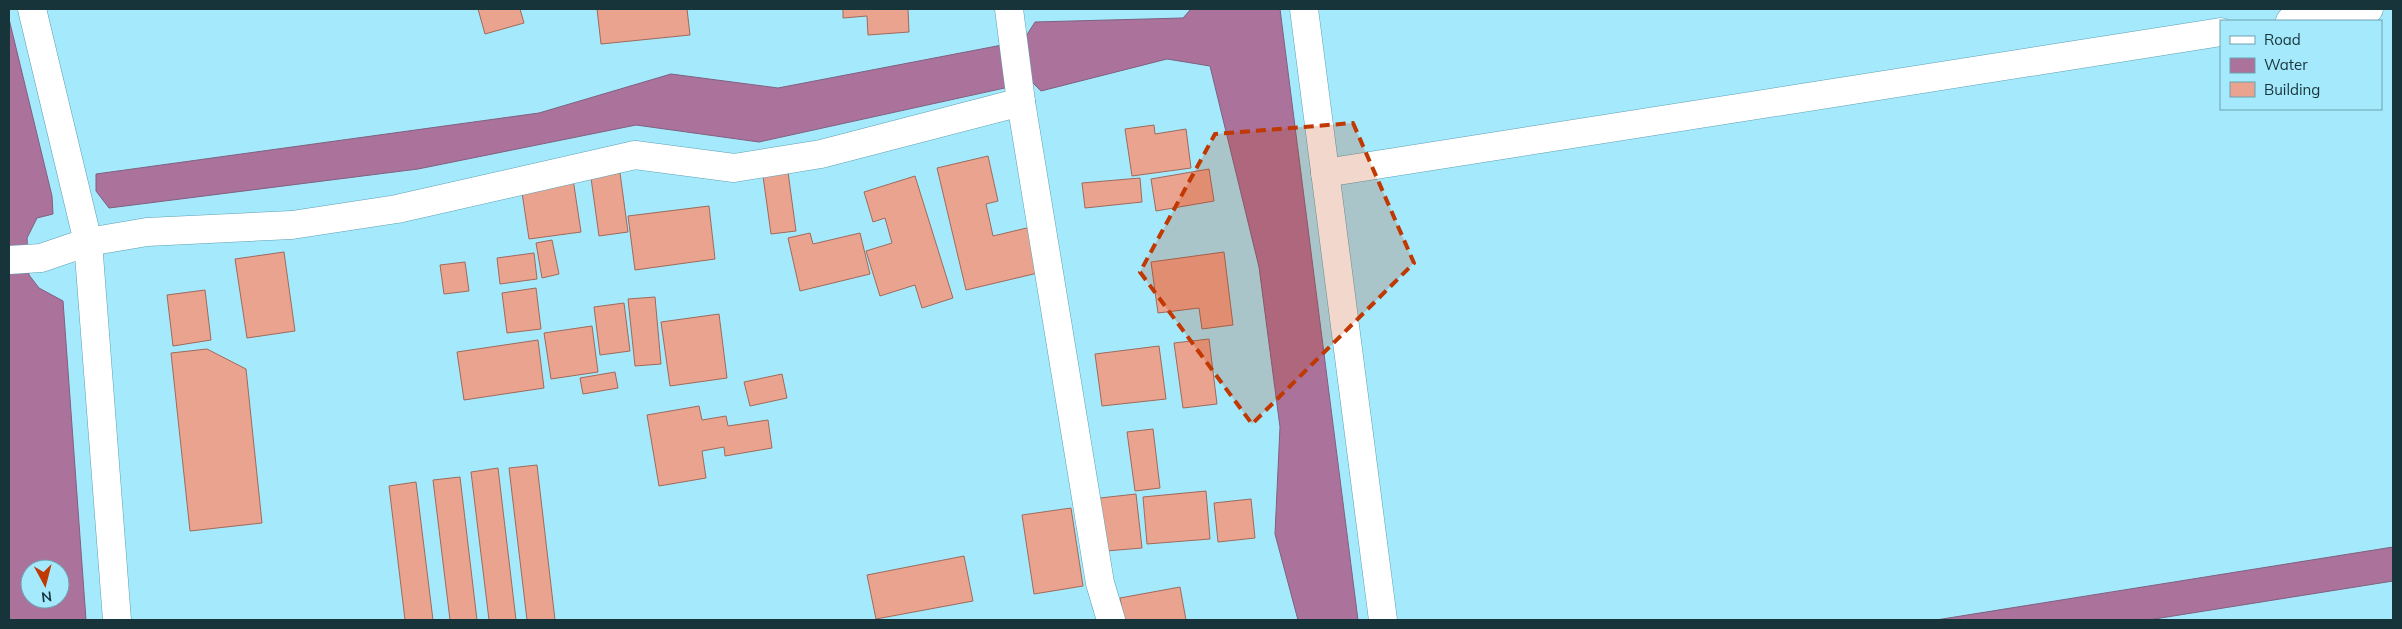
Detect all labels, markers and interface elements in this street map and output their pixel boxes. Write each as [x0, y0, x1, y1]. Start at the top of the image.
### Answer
legend [2220, 20, 2382, 110]
text: Road [2264, 30, 2301, 49]
text: Water [2264, 55, 2308, 74]
text: Building [2264, 80, 2320, 99]
north arrow [20, 559, 70, 609]
text: N [40, 587, 53, 606]

